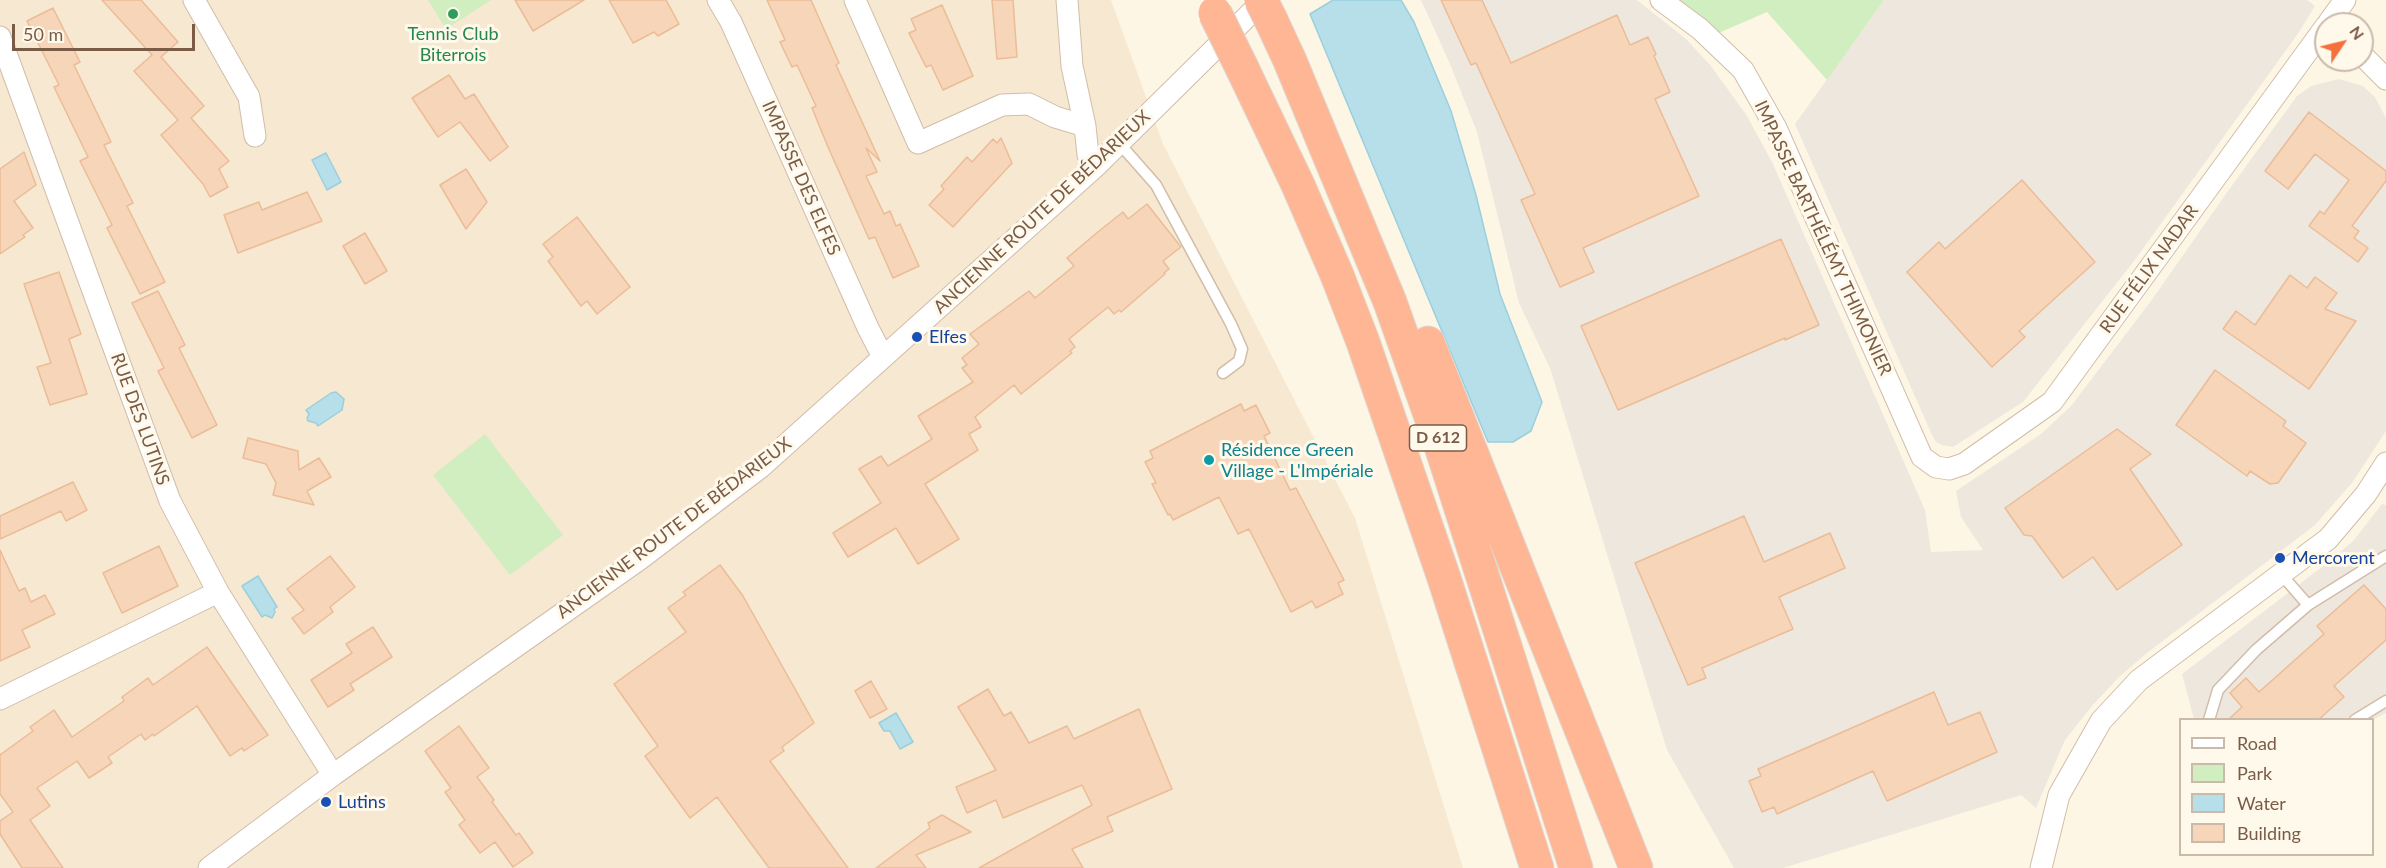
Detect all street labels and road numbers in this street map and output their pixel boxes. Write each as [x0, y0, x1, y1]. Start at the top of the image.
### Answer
street label: IMPASSE DES ELFES [757, 97, 845, 259]
street label: IMPASSE BARTHÉLÉMY THIMONIER [1750, 97, 1896, 379]
street label: ANCIENNE ROUTE DE BÉDARIEUX [929, 106, 1155, 318]
street label: RUE FÉLIX NADAR [2095, 201, 2203, 337]
street label: RUE DES LUTINS [106, 350, 174, 488]
road number: D 612 [1410, 425, 1466, 451]
street label: ANCIENNE ROUTE DE BÉDARIEUX [552, 433, 796, 623]

